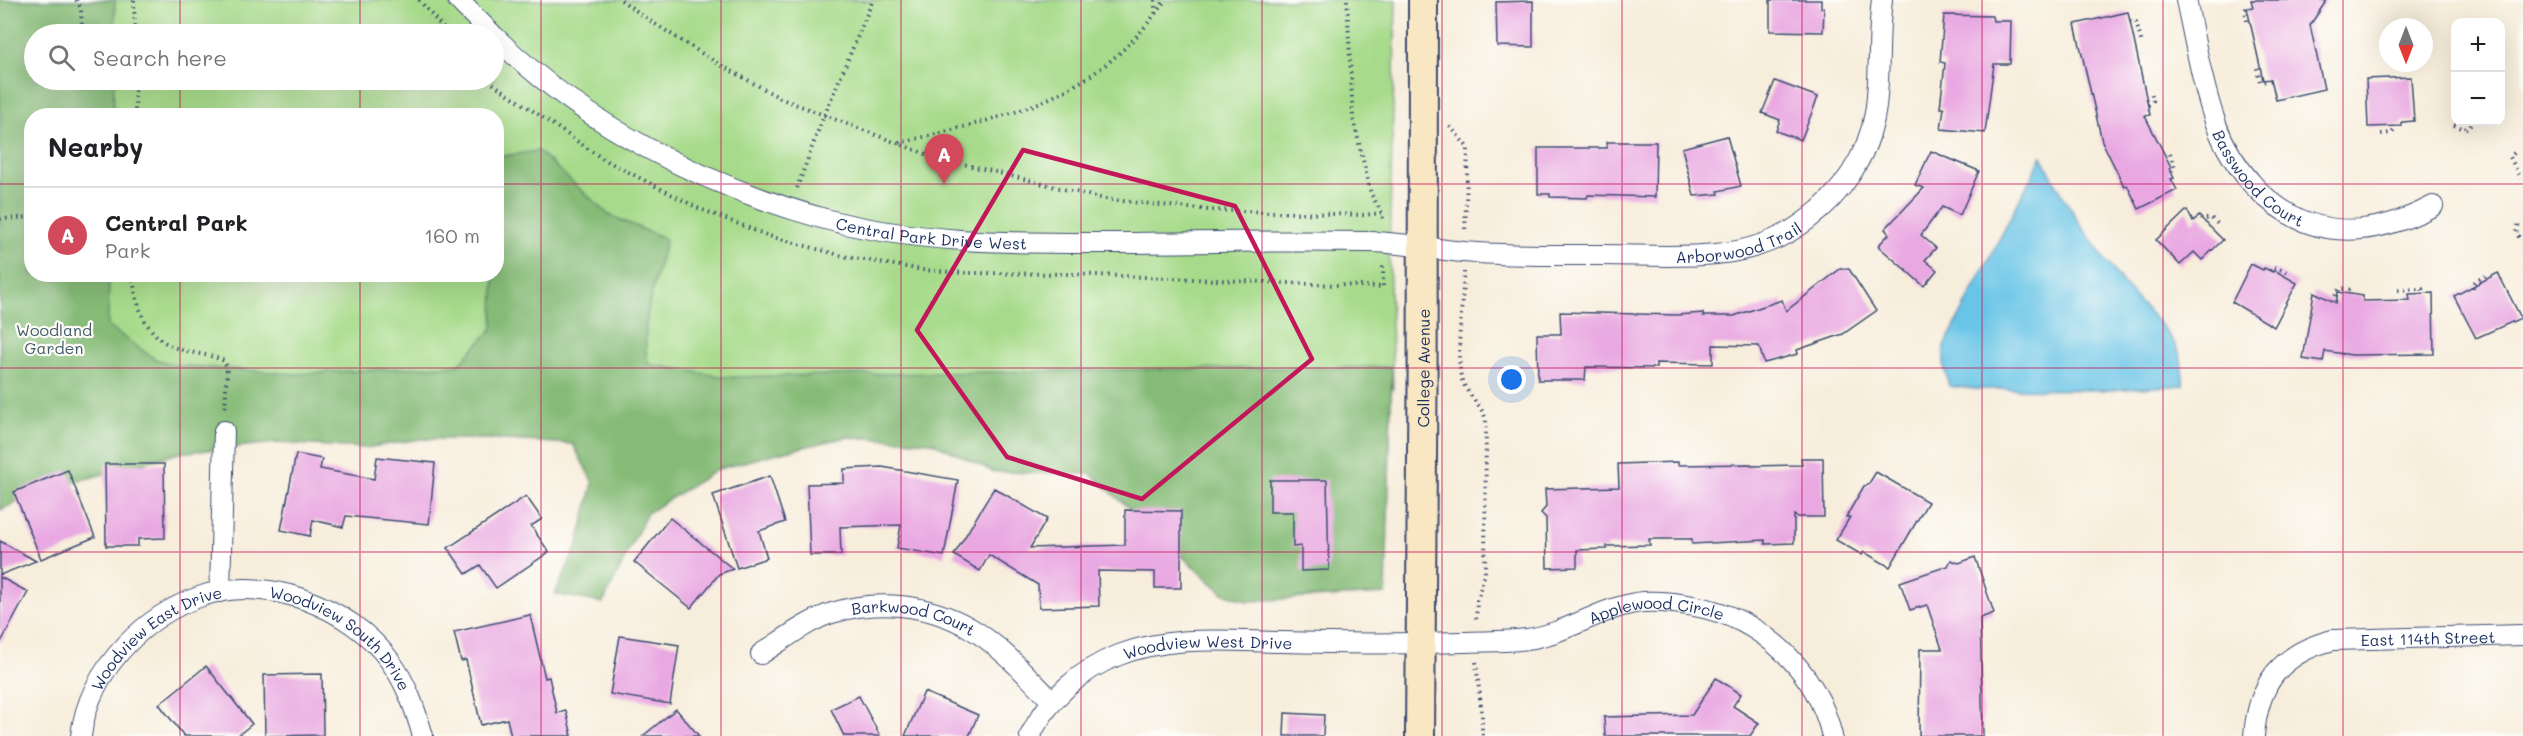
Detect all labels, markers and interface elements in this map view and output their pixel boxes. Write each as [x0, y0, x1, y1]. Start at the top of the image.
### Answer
north arrow [2379, 18, 2433, 72]
map controls [2451, 18, 2505, 126]
button: + [2451, 18, 2505, 72]
search box [24, 24, 504, 90]
icon: search [45, 41, 78, 74]
text: Search here [93, 43, 227, 72]
button: − [2451, 72, 2505, 126]
street label: Basswood Court [2209, 126, 2307, 231]
text: Nearby [48, 130, 143, 164]
pin: A [924, 134, 964, 184]
text: Central Park [105, 208, 248, 237]
street label: Central Park Drive West [834, 212, 1027, 253]
street label: Arborwood Trail [1675, 217, 1805, 267]
text: A [61, 222, 74, 248]
text: 160 m [424, 222, 480, 248]
text: Park [105, 237, 150, 263]
street label: College Avenue [1412, 309, 1433, 427]
park label: Woodland Garden [16, 319, 92, 358]
your location [1497, 365, 1526, 394]
street label: Woodview South Drive [268, 580, 416, 694]
street label: Woodview East Drive [85, 581, 224, 694]
street label: Applewood Circle [1585, 591, 1727, 628]
street label: Barkwood Court [850, 595, 980, 640]
street label: East 114th Street [2360, 625, 2496, 650]
street label: Woodview West Drive [1120, 630, 1293, 663]

